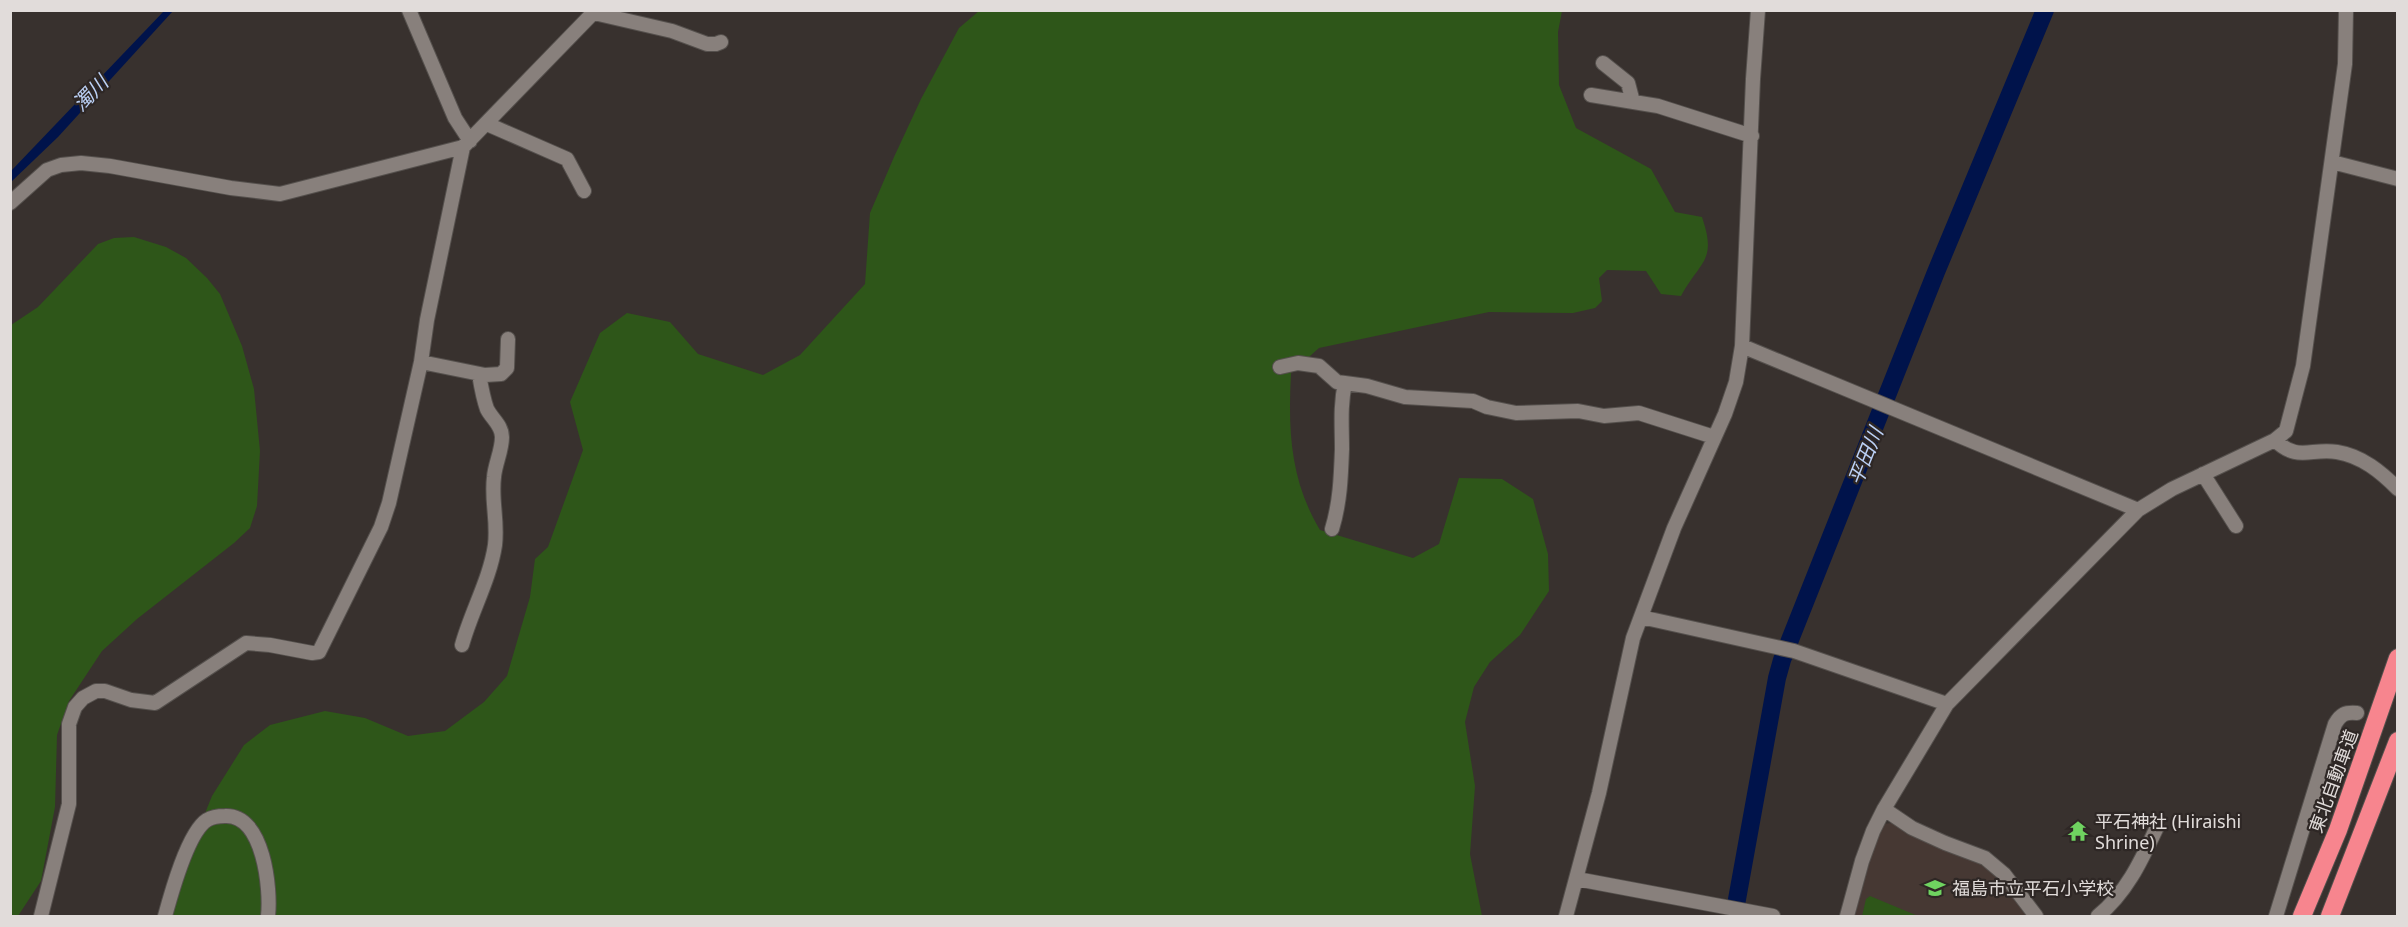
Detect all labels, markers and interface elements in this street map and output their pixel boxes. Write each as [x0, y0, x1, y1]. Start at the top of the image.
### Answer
water label: 濁川 [66, 68, 115, 117]
water label: 平田川 [1841, 421, 1890, 489]
street label: 東北自動車道 [2303, 726, 2363, 836]
place label: 平石神社 (Hiraishi Shrine) [2095, 809, 2241, 854]
temple icon: 平石神社 (Hiraishi Shrine) [2066, 819, 2090, 843]
school or university icon: 福島市立平石小学校 [1923, 876, 1947, 900]
place label: 福島市立平石小学校 [1952, 876, 2114, 900]

